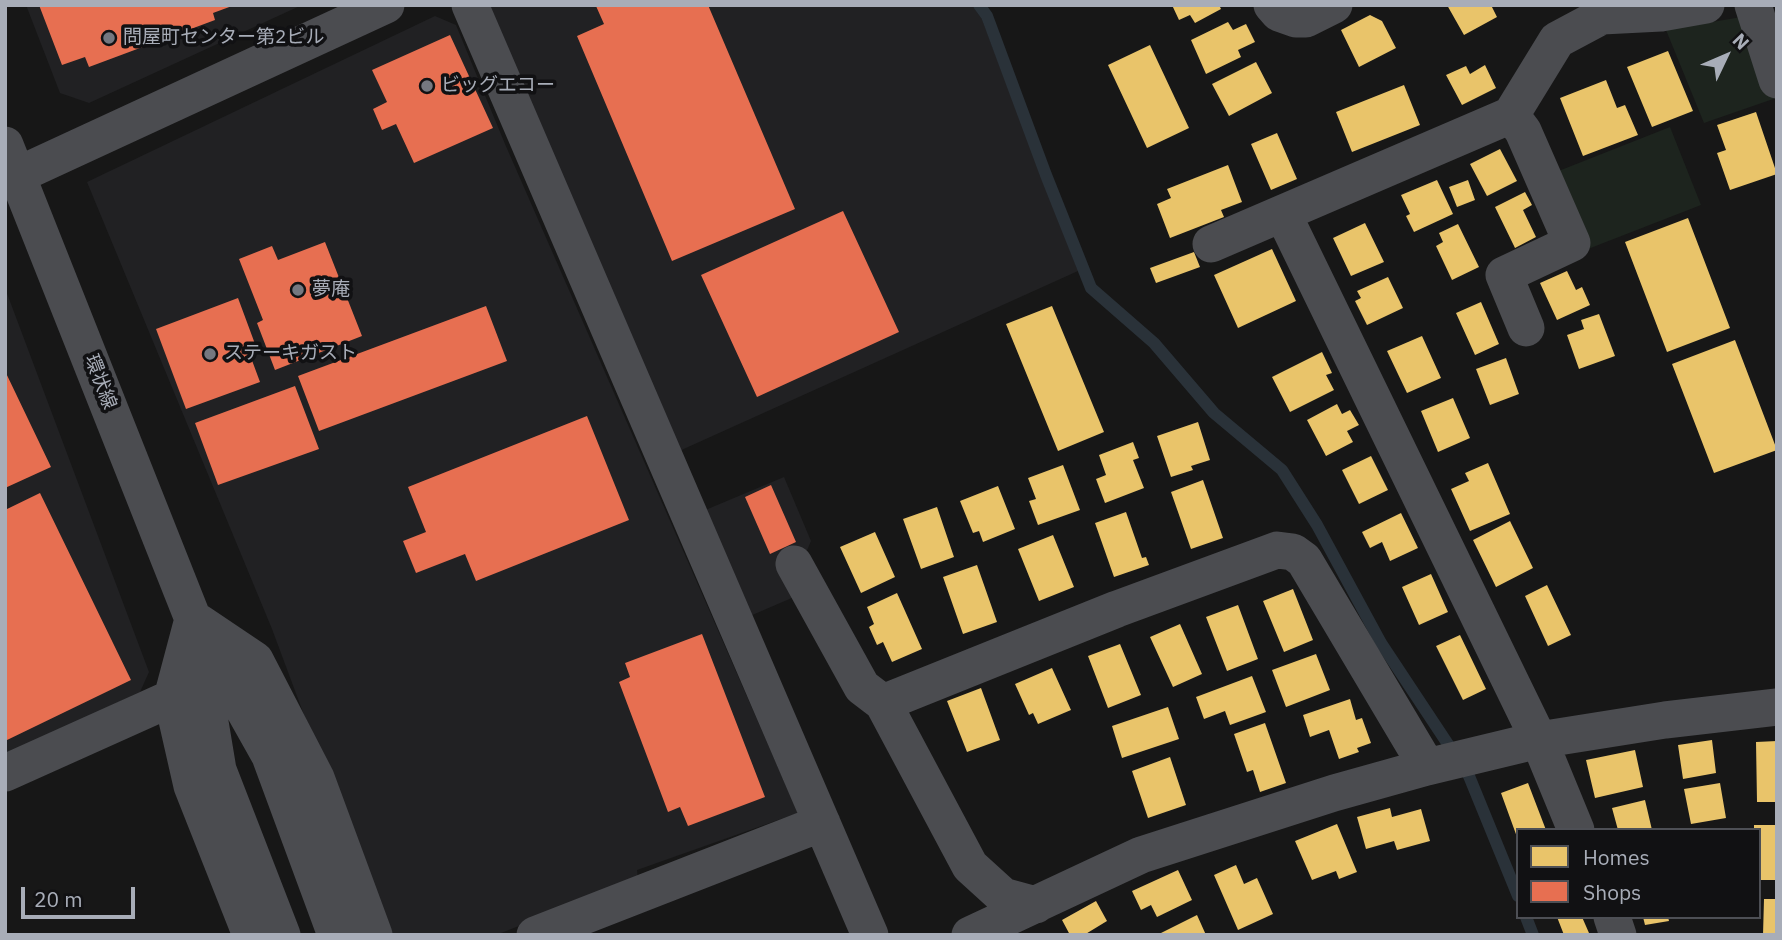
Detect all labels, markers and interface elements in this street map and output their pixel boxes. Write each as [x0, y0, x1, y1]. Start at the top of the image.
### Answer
north arrow [1691, 21, 1761, 91]
place label: 問屋町センター第2ビル [123, 27, 324, 49]
text: N [1728, 28, 1755, 55]
marker: 問屋町センター第2ビル [101, 30, 117, 46]
place label: ビッグエコー [441, 75, 555, 97]
marker: ビッグエコー [419, 78, 435, 94]
place label: 夢庵 [312, 279, 350, 301]
marker: 夢庵 [290, 282, 306, 298]
place label: ステーキガスト [224, 343, 357, 365]
marker: ステーキガスト [202, 346, 218, 362]
street label: 環状線 [79, 351, 121, 413]
legend [1516, 828, 1761, 919]
text: Homes [1583, 843, 1650, 871]
scale bar [24, 874, 138, 918]
text: Shops [1583, 878, 1641, 906]
text: 20 m [34, 885, 83, 913]

